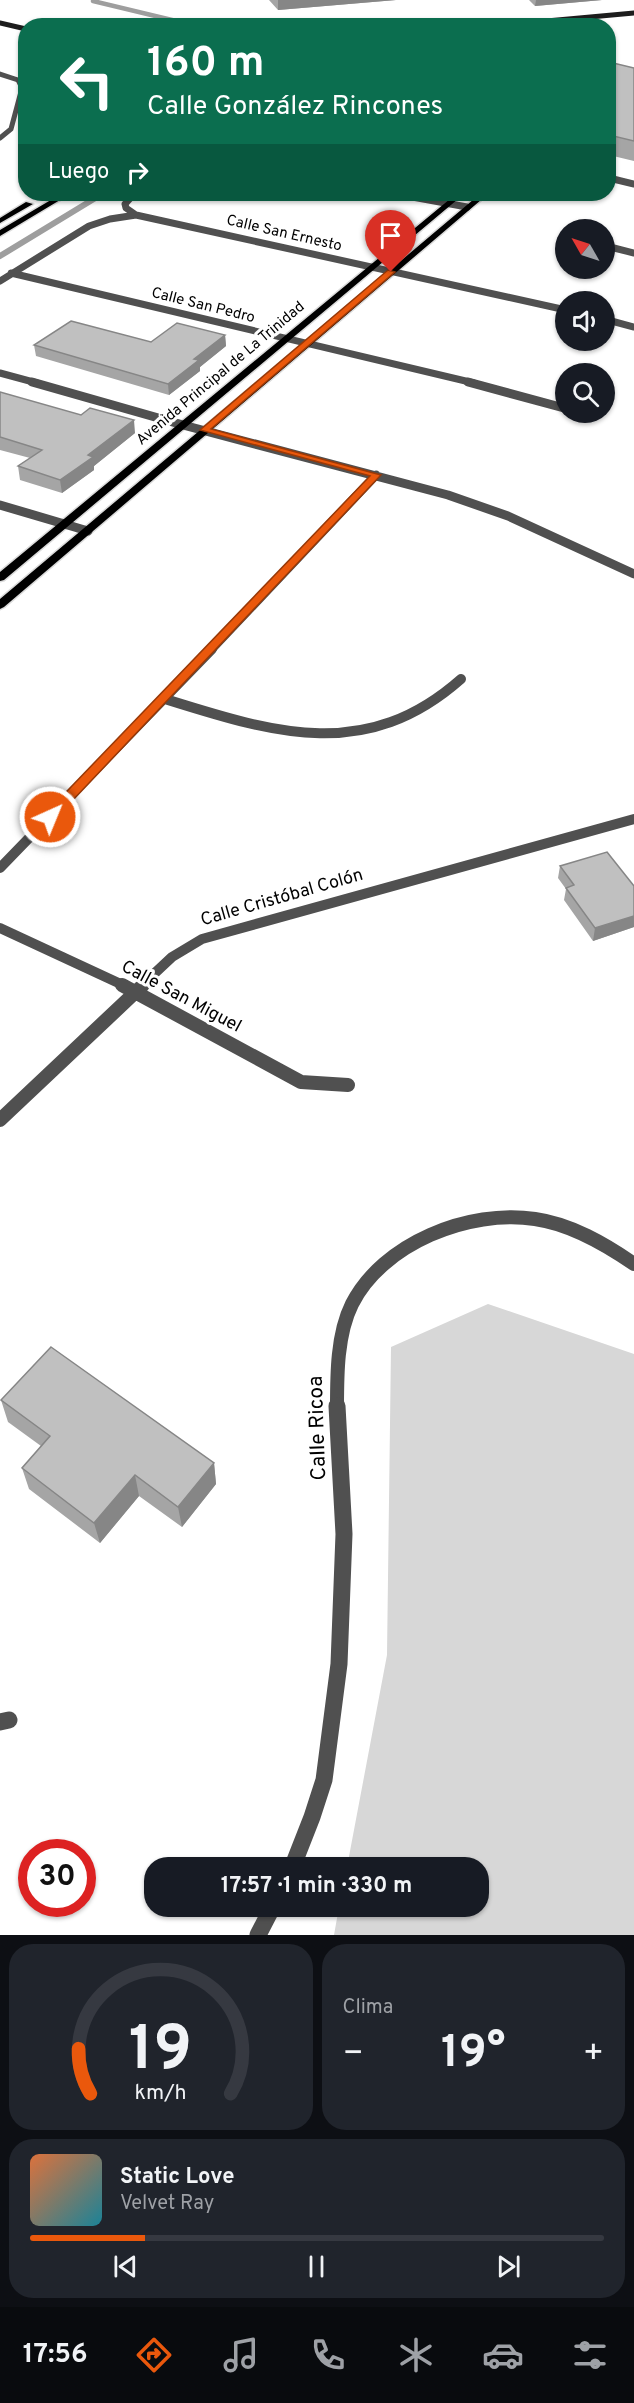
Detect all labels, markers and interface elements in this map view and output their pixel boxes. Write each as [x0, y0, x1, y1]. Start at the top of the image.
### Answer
text: 160 m [147, 38, 265, 91]
icon: left [48, 42, 126, 120]
text: Calle González Rincones [147, 90, 443, 124]
icon: right [121, 156, 154, 189]
text: Luego [48, 159, 109, 186]
pin [365, 210, 416, 272]
street label: Calle San Ernesto [224, 211, 344, 257]
icon: arrive [374, 219, 407, 252]
north arrow [555, 219, 615, 279]
map controls [555, 219, 615, 423]
street label: Calle San Pedro [149, 284, 257, 328]
button: sound [555, 291, 615, 351]
street label: Avenida Principal de La Trinidad [133, 298, 309, 450]
button: search [555, 363, 615, 423]
position arrow [18, 785, 82, 849]
street label: Calle Cristóbal Colón [198, 864, 366, 932]
street label: Calle San Miguel [117, 956, 245, 1038]
street label: Calle Ricoa [303, 1375, 333, 1481]
speed limit sign: 30 [18, 1839, 96, 1917]
text: 17:57 · 1 min · 330 m [221, 1873, 412, 1900]
text: Clima [343, 1995, 393, 2021]
text: 19 [129, 2013, 192, 2092]
text: 19° [441, 2026, 505, 2083]
text: − [343, 2034, 364, 2076]
text: + [583, 2034, 604, 2076]
text: km/h [135, 2080, 187, 2107]
text: Static Love [120, 2164, 234, 2191]
text: Velvet Ray [120, 2191, 214, 2217]
icon: previous [109, 2250, 142, 2283]
icon: pause [300, 2250, 333, 2283]
icon: next [492, 2250, 525, 2283]
icon: directions [133, 2334, 175, 2376]
icon: music [220, 2334, 262, 2376]
icon: phone [307, 2334, 349, 2376]
icon: climate [395, 2334, 437, 2376]
icon: car [482, 2334, 524, 2376]
icon: filters [569, 2334, 611, 2376]
text: 17:56 [23, 2338, 88, 2372]

